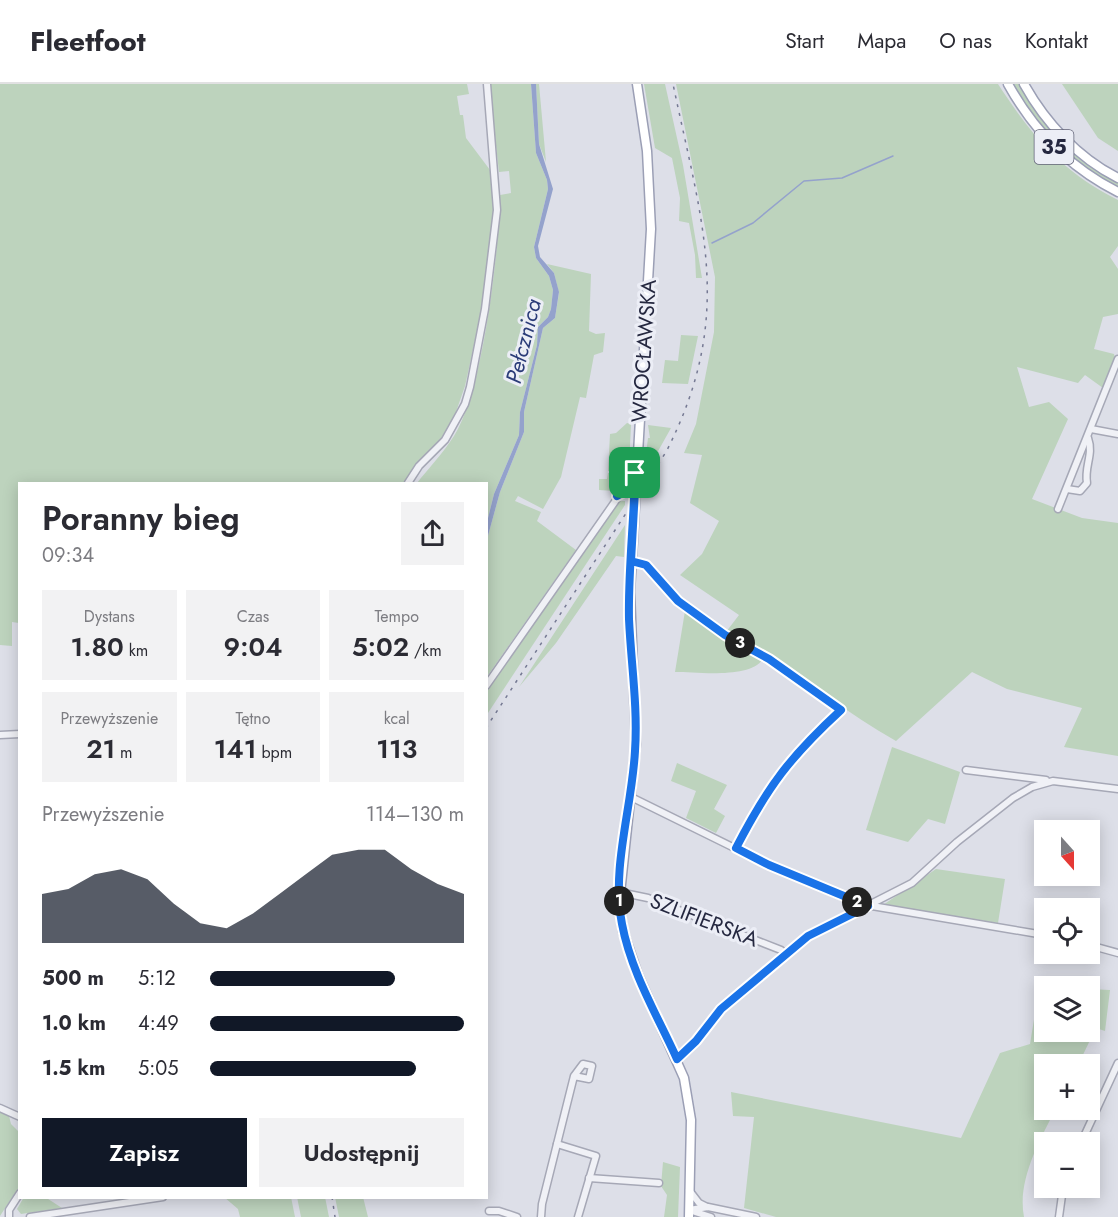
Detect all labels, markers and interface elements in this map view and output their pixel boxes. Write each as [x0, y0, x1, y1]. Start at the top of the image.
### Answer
text: Fleetfoot [30, 21, 146, 62]
text: Start [785, 26, 824, 56]
text: Mapa [857, 26, 906, 56]
text: O nas [939, 26, 992, 56]
text: Kontakt [1025, 26, 1088, 56]
road number: 35 [1034, 130, 1074, 164]
street label: WROCŁAWSKA [624, 278, 664, 424]
water label: Pełcznica [497, 295, 549, 387]
pin [609, 447, 660, 498]
icon: arrive [618, 456, 651, 489]
text: Poranny bieg [42, 495, 240, 542]
button: share [401, 502, 464, 565]
text: 09:34 [42, 541, 94, 570]
text: Dystans [84, 605, 135, 628]
text: Czas [237, 605, 269, 628]
text: Tempo [374, 605, 419, 628]
text: 1.80 [71, 628, 124, 666]
text: 9:04 [224, 628, 282, 666]
text: 5:02 [352, 628, 409, 666]
pin: 3 [725, 628, 755, 658]
text: 3 [735, 631, 745, 654]
text: km [124, 639, 148, 662]
text: /km [409, 639, 442, 662]
text: Przewyższenie [60, 707, 158, 730]
text: Tętno [235, 707, 271, 730]
text: kcal [384, 707, 410, 730]
text: 21 [86, 730, 115, 768]
text: 141 [214, 730, 257, 768]
text: 113 [376, 730, 417, 768]
text: m [115, 741, 133, 764]
text: bpm [257, 741, 292, 764]
text: Przewyższenie [42, 800, 164, 829]
text: 114–130 m [366, 800, 464, 829]
north arrow [1034, 820, 1100, 886]
map controls [1034, 820, 1100, 1198]
pin: 1 [604, 886, 634, 916]
street label: SZLIFIERSKA [646, 886, 763, 954]
pin: 2 [842, 887, 872, 917]
text: 1 [615, 889, 623, 912]
text: 2 [852, 890, 862, 913]
button: locate [1034, 898, 1100, 964]
text: 500 m [42, 964, 104, 993]
text: 5:12 [138, 964, 176, 993]
button: layers [1034, 976, 1100, 1042]
text: 1.0 km [42, 1009, 106, 1038]
text: 4:49 [138, 1009, 179, 1038]
text: 1.5 km [42, 1054, 105, 1083]
text: 5:05 [138, 1054, 179, 1083]
button: + [1034, 1054, 1100, 1120]
button: Zapisz [42, 1118, 247, 1187]
button: Udostępnij [259, 1118, 464, 1187]
button: − [1034, 1132, 1100, 1198]

